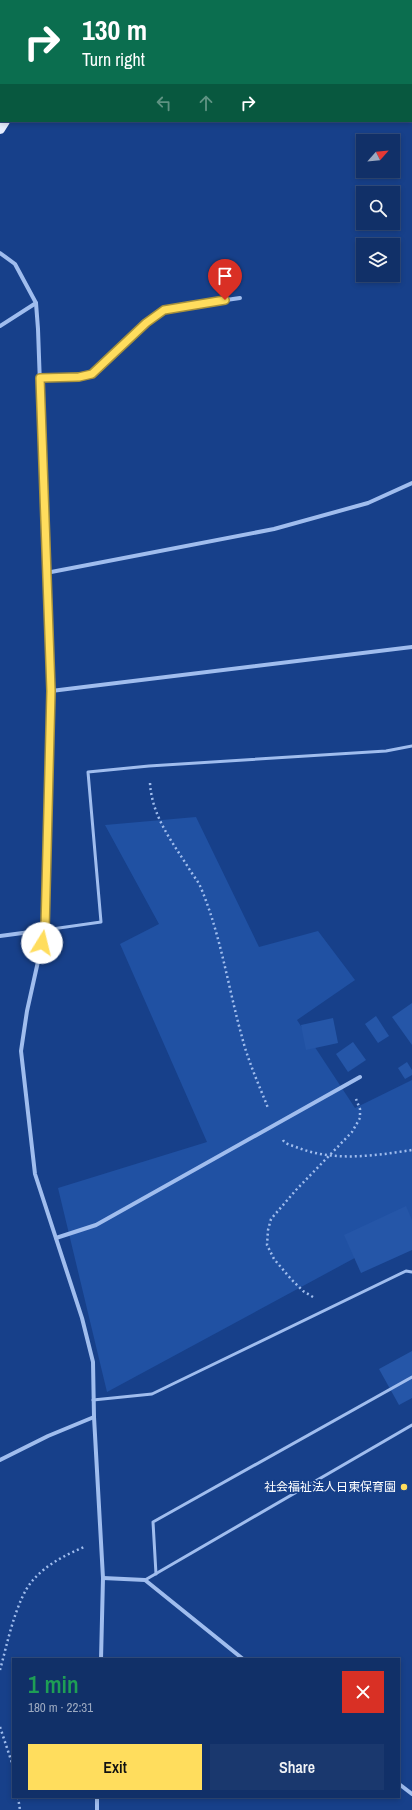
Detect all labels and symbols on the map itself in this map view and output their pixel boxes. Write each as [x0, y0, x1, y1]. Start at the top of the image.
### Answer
north arrow [356, 134, 400, 178]
pin [208, 259, 242, 300]
position arrow [21, 922, 63, 964]
place label: 社会福祉法人日東保育園 [264, 1479, 396, 1495]
marker: 社会福祉法人日東保育園 [399, 1482, 409, 1492]

